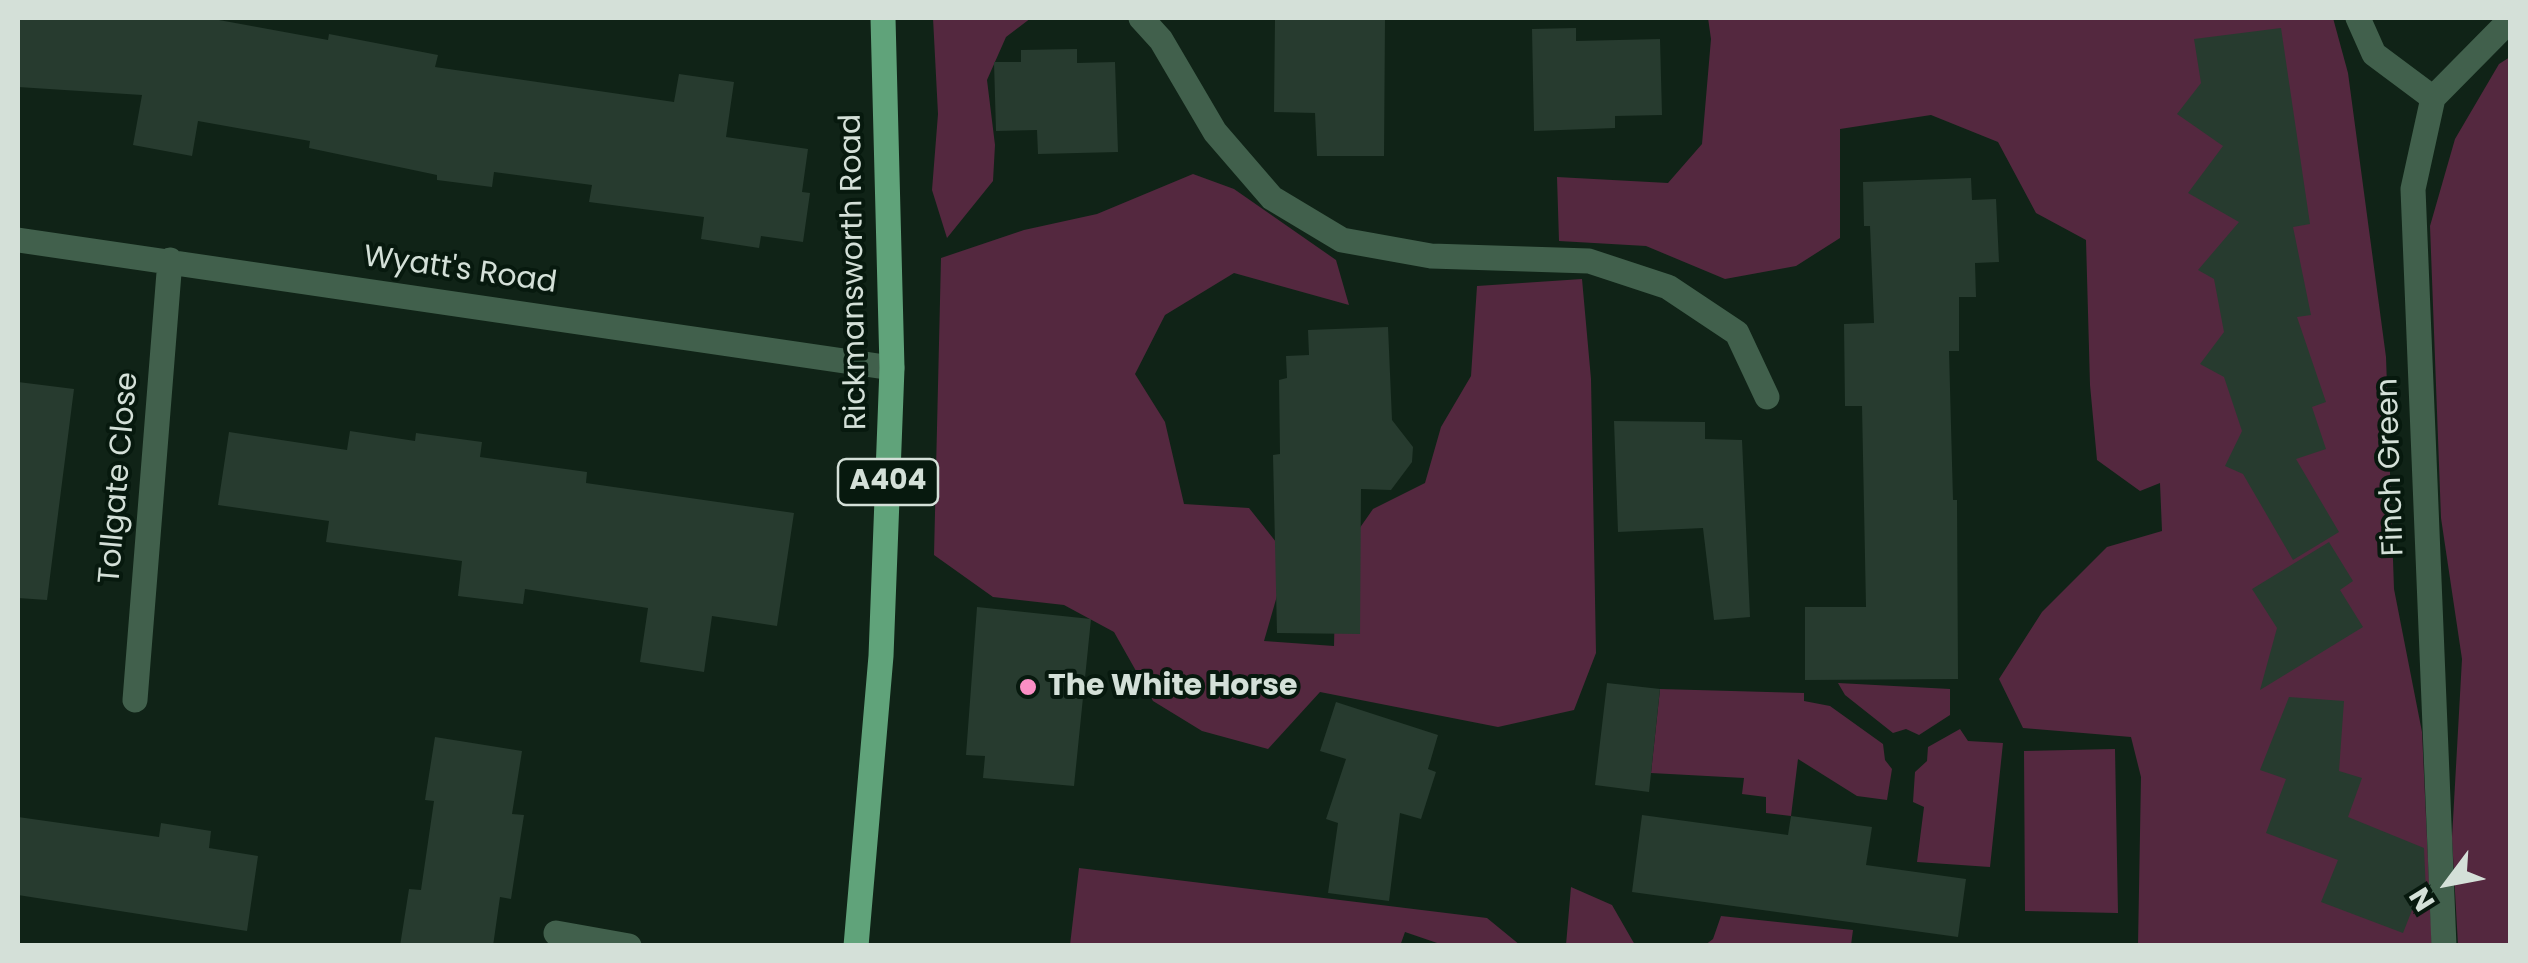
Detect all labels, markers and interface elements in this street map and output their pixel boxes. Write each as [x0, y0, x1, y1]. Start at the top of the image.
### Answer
street label: Rickmansworth Road [834, 113, 876, 431]
street label: Wyatt's Road [361, 240, 559, 302]
street label: Tollgate Close [93, 371, 147, 585]
street label: Finch Green [2371, 377, 2413, 557]
road number: A404 [838, 459, 938, 505]
place label: The White Horse [1048, 669, 1298, 705]
marker: The White Horse [1017, 676, 1039, 698]
north arrow [2398, 833, 2498, 933]
text: N [2400, 880, 2444, 918]

